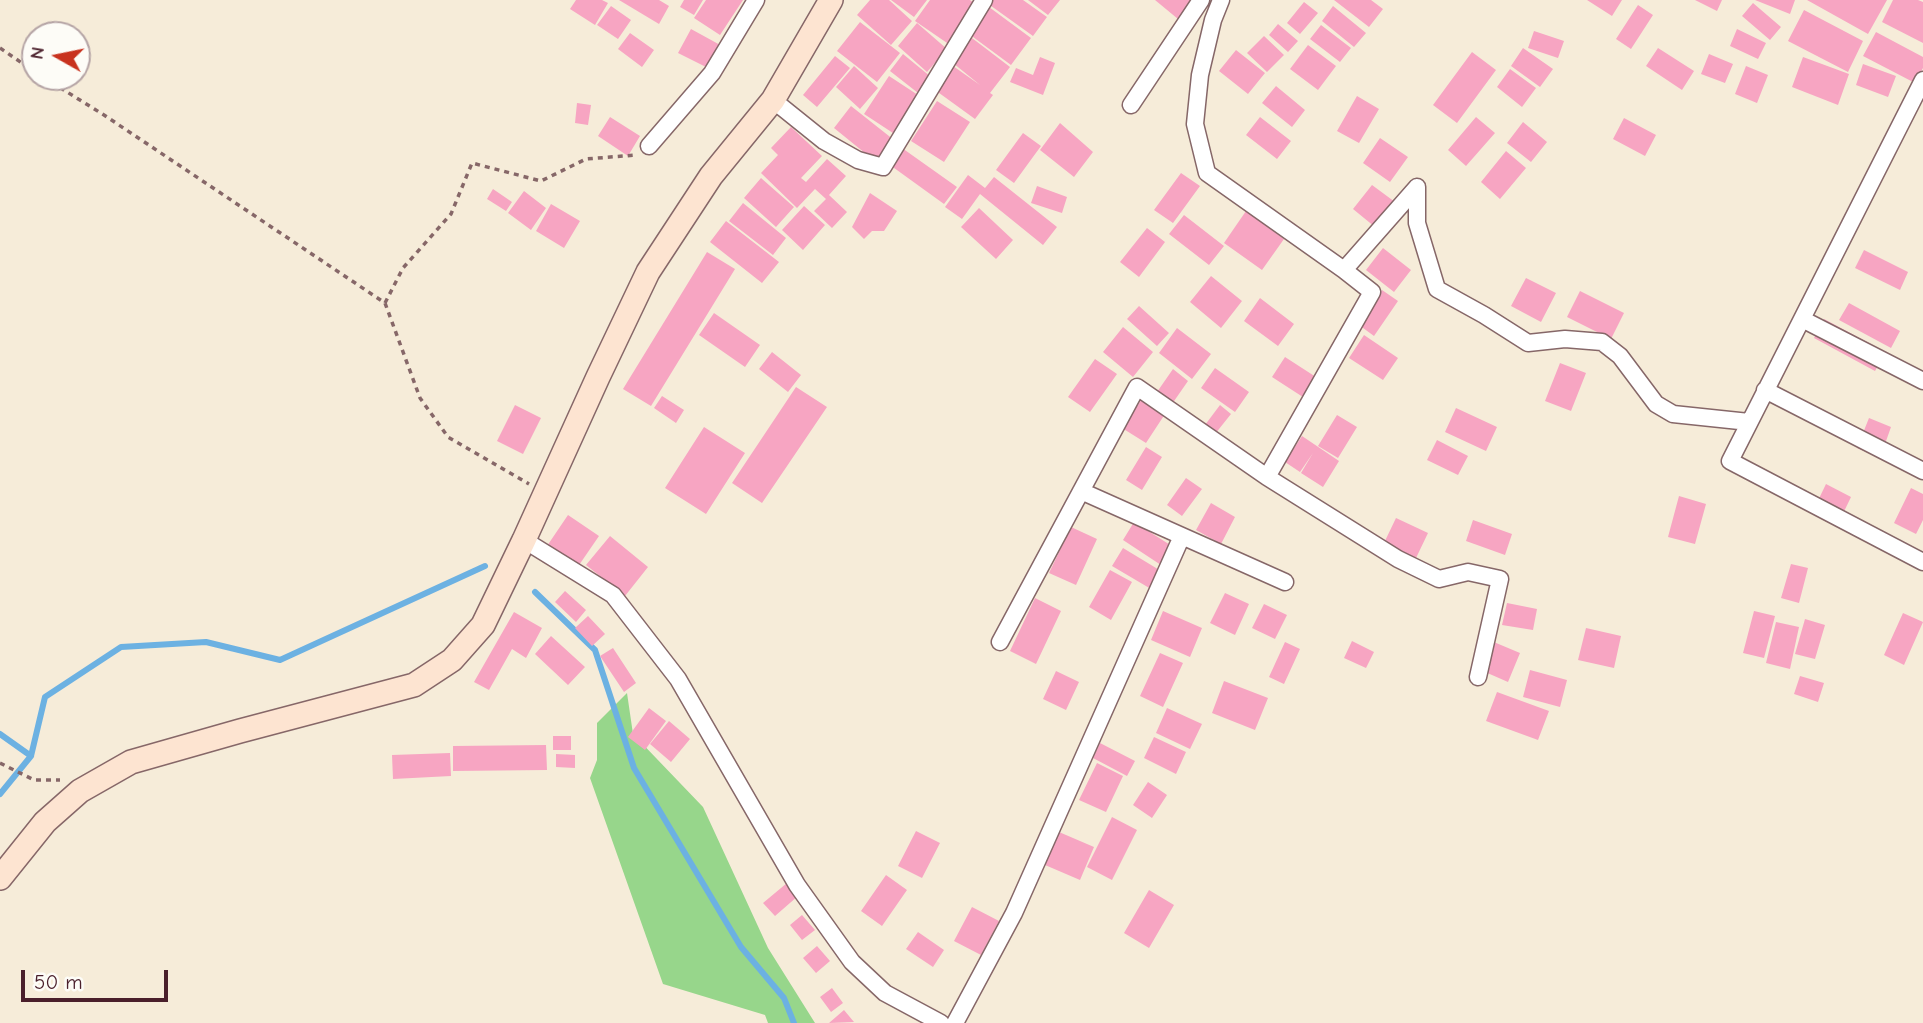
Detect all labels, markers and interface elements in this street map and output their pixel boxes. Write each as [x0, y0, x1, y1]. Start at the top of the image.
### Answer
north arrow [21, 21, 91, 91]
text: N [25, 45, 49, 61]
scale bar [24, 956, 172, 1000]
text: 50 m [34, 970, 83, 994]

